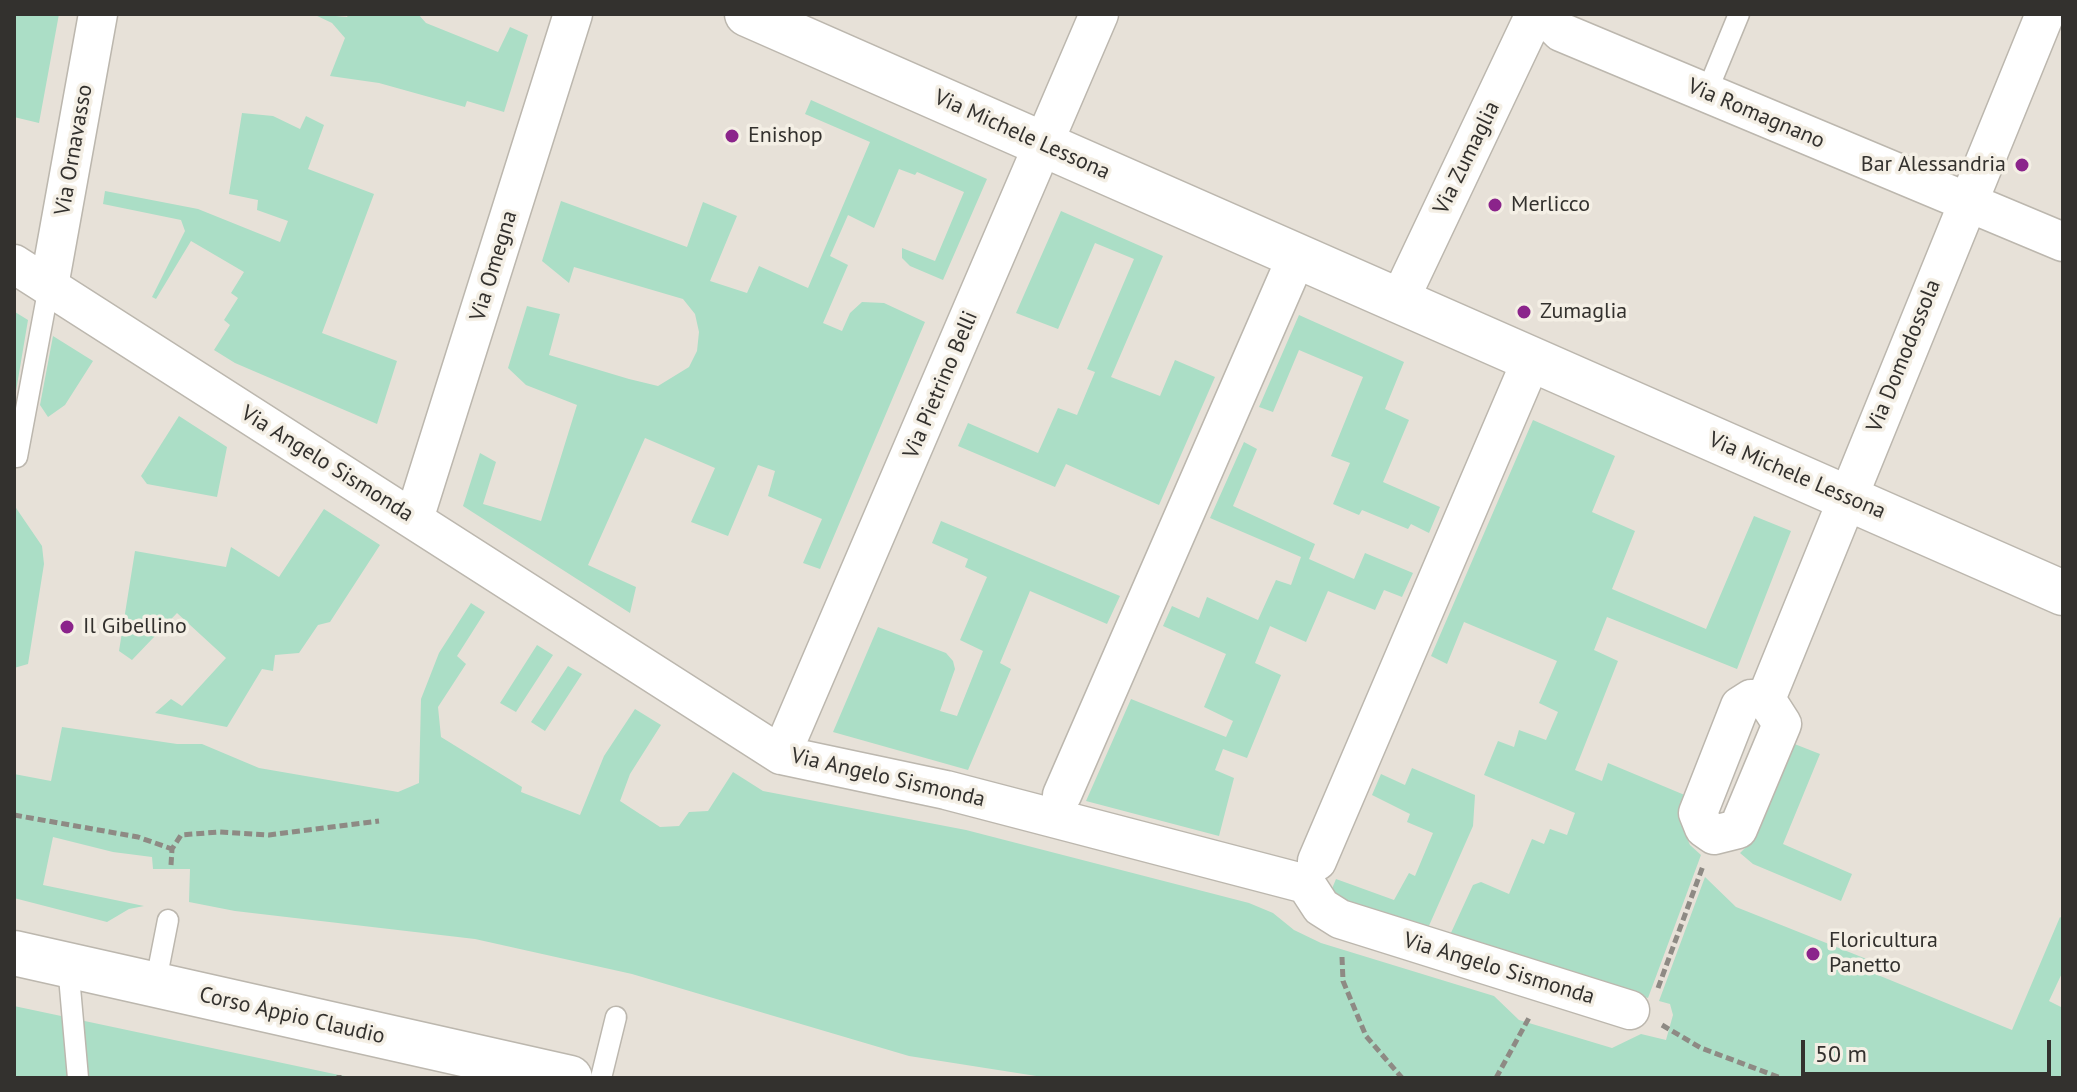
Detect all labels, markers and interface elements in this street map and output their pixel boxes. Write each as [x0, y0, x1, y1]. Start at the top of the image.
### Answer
street label: Via Romagnano [1683, 73, 1829, 155]
street label: Via Ornavasso [49, 82, 99, 218]
street label: Via Michele Lessona [930, 84, 1114, 186]
street label: Via Zumaglia [1428, 97, 1506, 219]
place label: Enishop [748, 123, 823, 149]
marker: Enishop [723, 127, 741, 145]
place label: Bar Alessandria [1861, 152, 2006, 178]
marker: Bar Alessandria [2013, 156, 2031, 174]
place label: Merlicco [1511, 192, 1590, 218]
marker: Merlicco [1486, 196, 1504, 214]
street label: Via Omegna [465, 208, 523, 324]
street label: Via Domodossola [1861, 276, 1947, 436]
place label: Zumaglia [1540, 299, 1627, 325]
marker: Zumaglia [1515, 303, 1533, 321]
street label: Via Pietrino Belli [898, 307, 984, 463]
street label: Via Angelo Sismonda [236, 400, 418, 528]
street label: Via Michele Lessona [1705, 427, 1889, 525]
place label: Il Gibellino [83, 614, 187, 640]
marker: Il Gibellino [58, 618, 76, 636]
street label: Via Angelo Sismonda [788, 743, 988, 813]
street label: Via Angelo Sismonda [1400, 927, 1598, 1011]
place label: Floricultura Panetto [1829, 928, 1938, 980]
marker: Floricultura Panetto [1804, 945, 1822, 963]
street label: Corso Appio Claudio [197, 982, 387, 1050]
scale bar [1805, 1024, 2055, 1074]
text: 50 m [1815, 1038, 1867, 1069]

